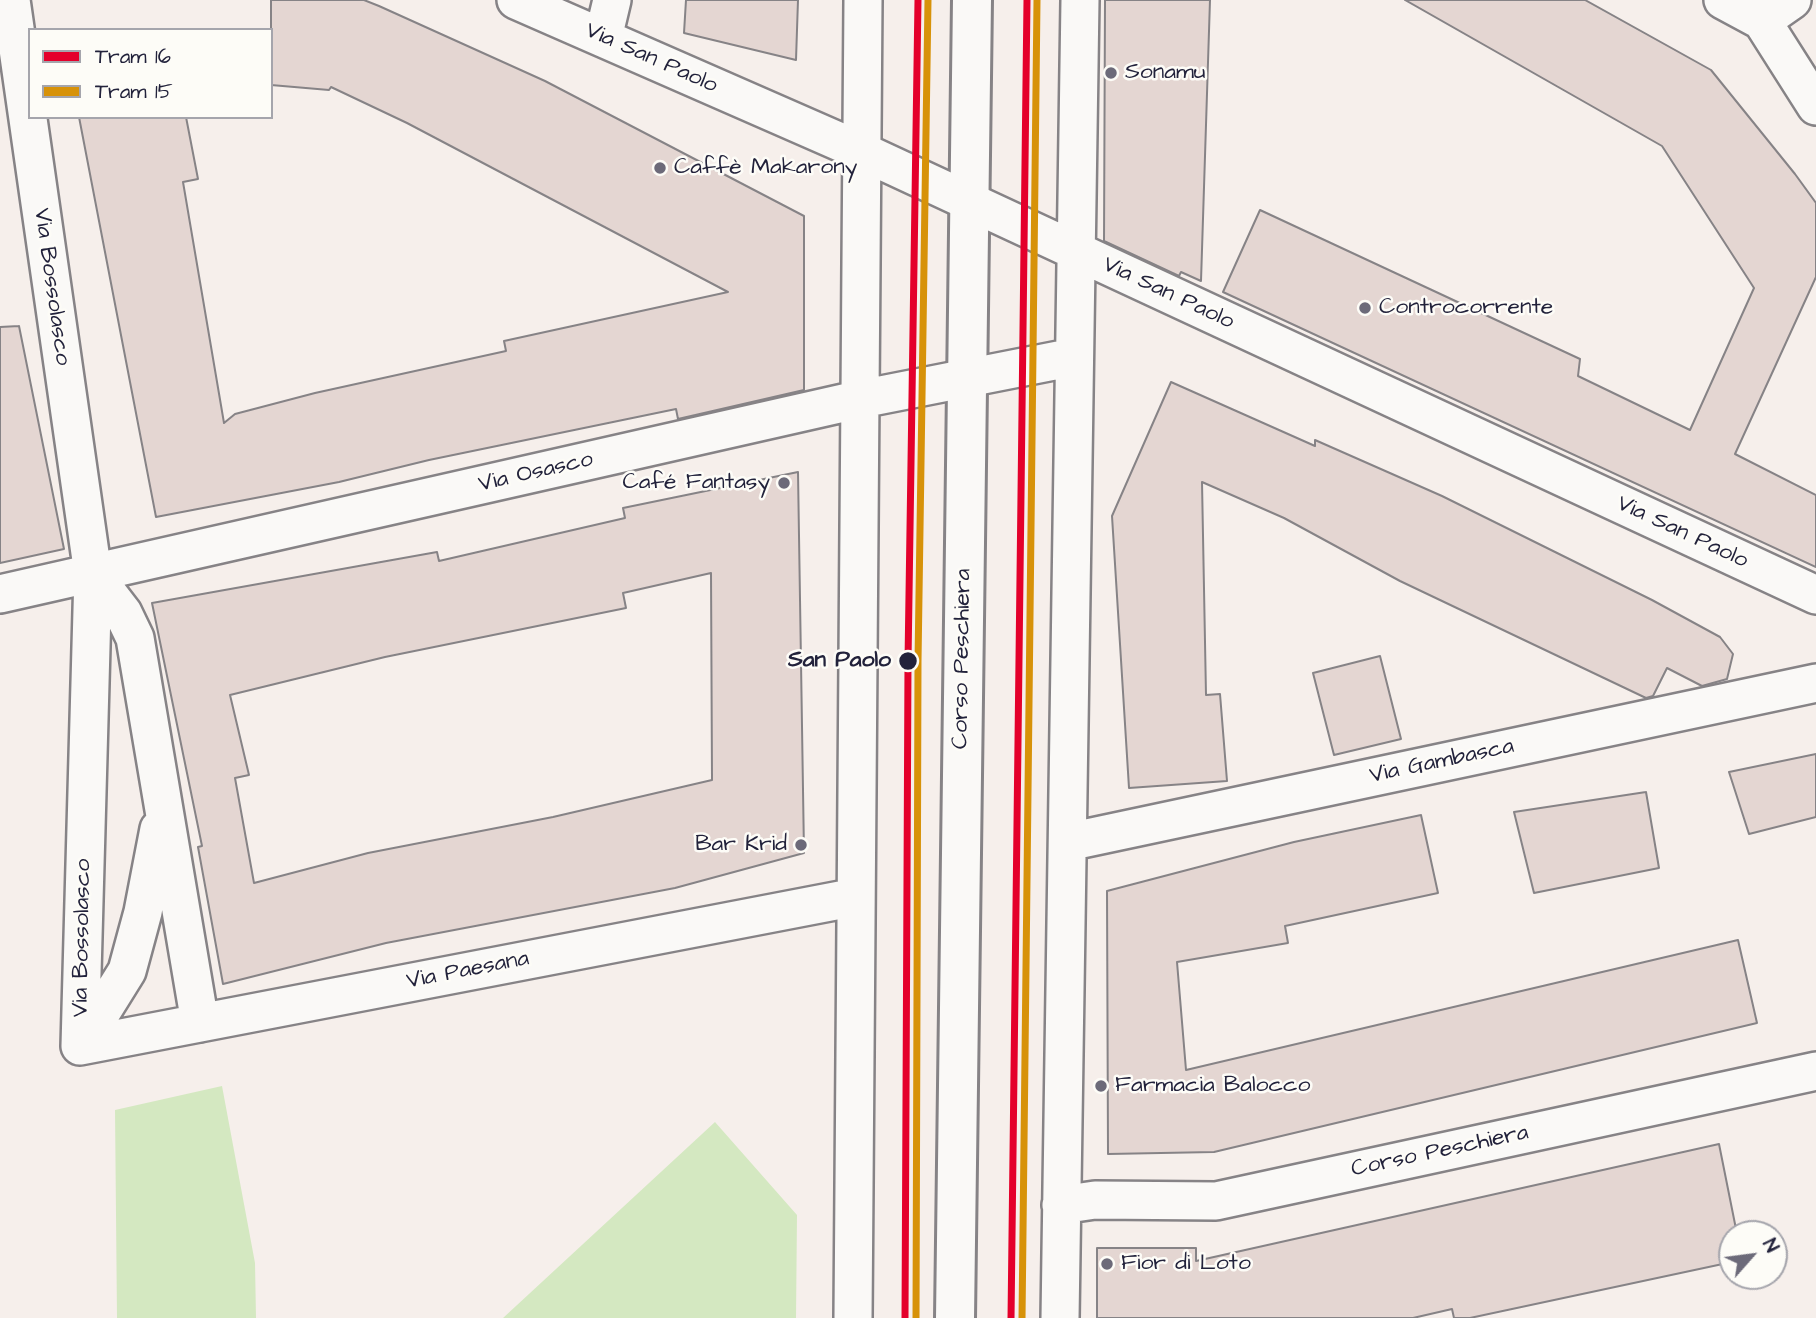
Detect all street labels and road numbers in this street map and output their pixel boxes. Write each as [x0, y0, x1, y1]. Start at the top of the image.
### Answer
street label: Via San Paolo [581, 18, 721, 100]
street label: Via Bossolasco [26, 207, 76, 367]
street label: Via San Paolo [1098, 252, 1238, 336]
street label: Via Osasco [476, 446, 596, 500]
street label: Via San Paolo [1612, 491, 1752, 575]
street label: Corso Peschiera [948, 569, 978, 749]
street label: Via Gambasca [1367, 733, 1517, 791]
street label: Via Bossolasco [68, 859, 98, 1017]
street label: Via Paesana [404, 946, 532, 996]
street label: Corso Peschiera [1349, 1120, 1531, 1184]

